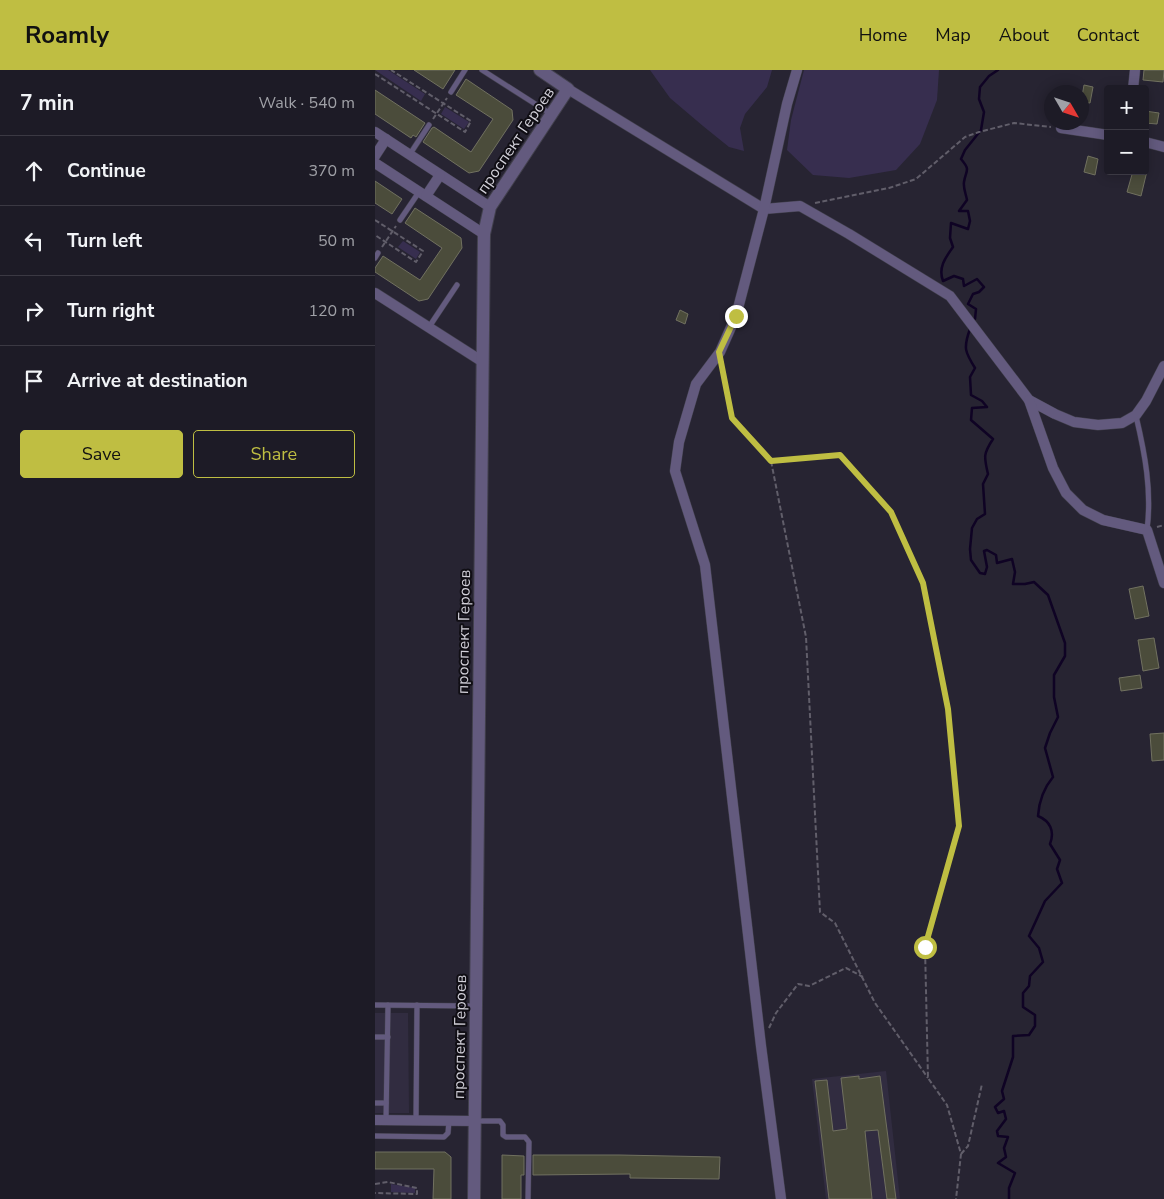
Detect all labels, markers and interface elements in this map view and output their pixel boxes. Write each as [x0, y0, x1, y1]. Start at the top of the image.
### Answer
text: Roamly [25, 19, 109, 51]
text: Home [859, 23, 907, 47]
text: Map [935, 23, 971, 47]
text: About [999, 23, 1049, 47]
text: Contact [1077, 23, 1139, 47]
street label: проспект Героев [472, 83, 560, 198]
north arrow [1044, 85, 1089, 130]
map controls [1104, 85, 1149, 175]
button: + [1104, 85, 1149, 130]
text: 7 min [20, 89, 74, 117]
text: Walk · 540 m [259, 92, 355, 114]
button: − [1104, 130, 1149, 175]
icon: ahead [20, 157, 48, 185]
text: Continue [67, 158, 146, 184]
text: 370 m [308, 160, 355, 182]
icon: left [20, 227, 48, 255]
text: Turn left [67, 228, 142, 254]
text: 50 m [318, 230, 355, 252]
icon: right [20, 297, 48, 325]
text: Turn right [67, 298, 154, 324]
text: 120 m [308, 300, 355, 322]
route end [725, 305, 748, 328]
icon: arrive [20, 367, 48, 395]
text: Arrive at destination [67, 368, 248, 394]
button: Save [20, 430, 183, 478]
button: Share [193, 430, 355, 478]
street label: проспект Героев [452, 569, 476, 694]
route start [914, 936, 937, 959]
street label: проспект Героев [448, 974, 472, 1099]

